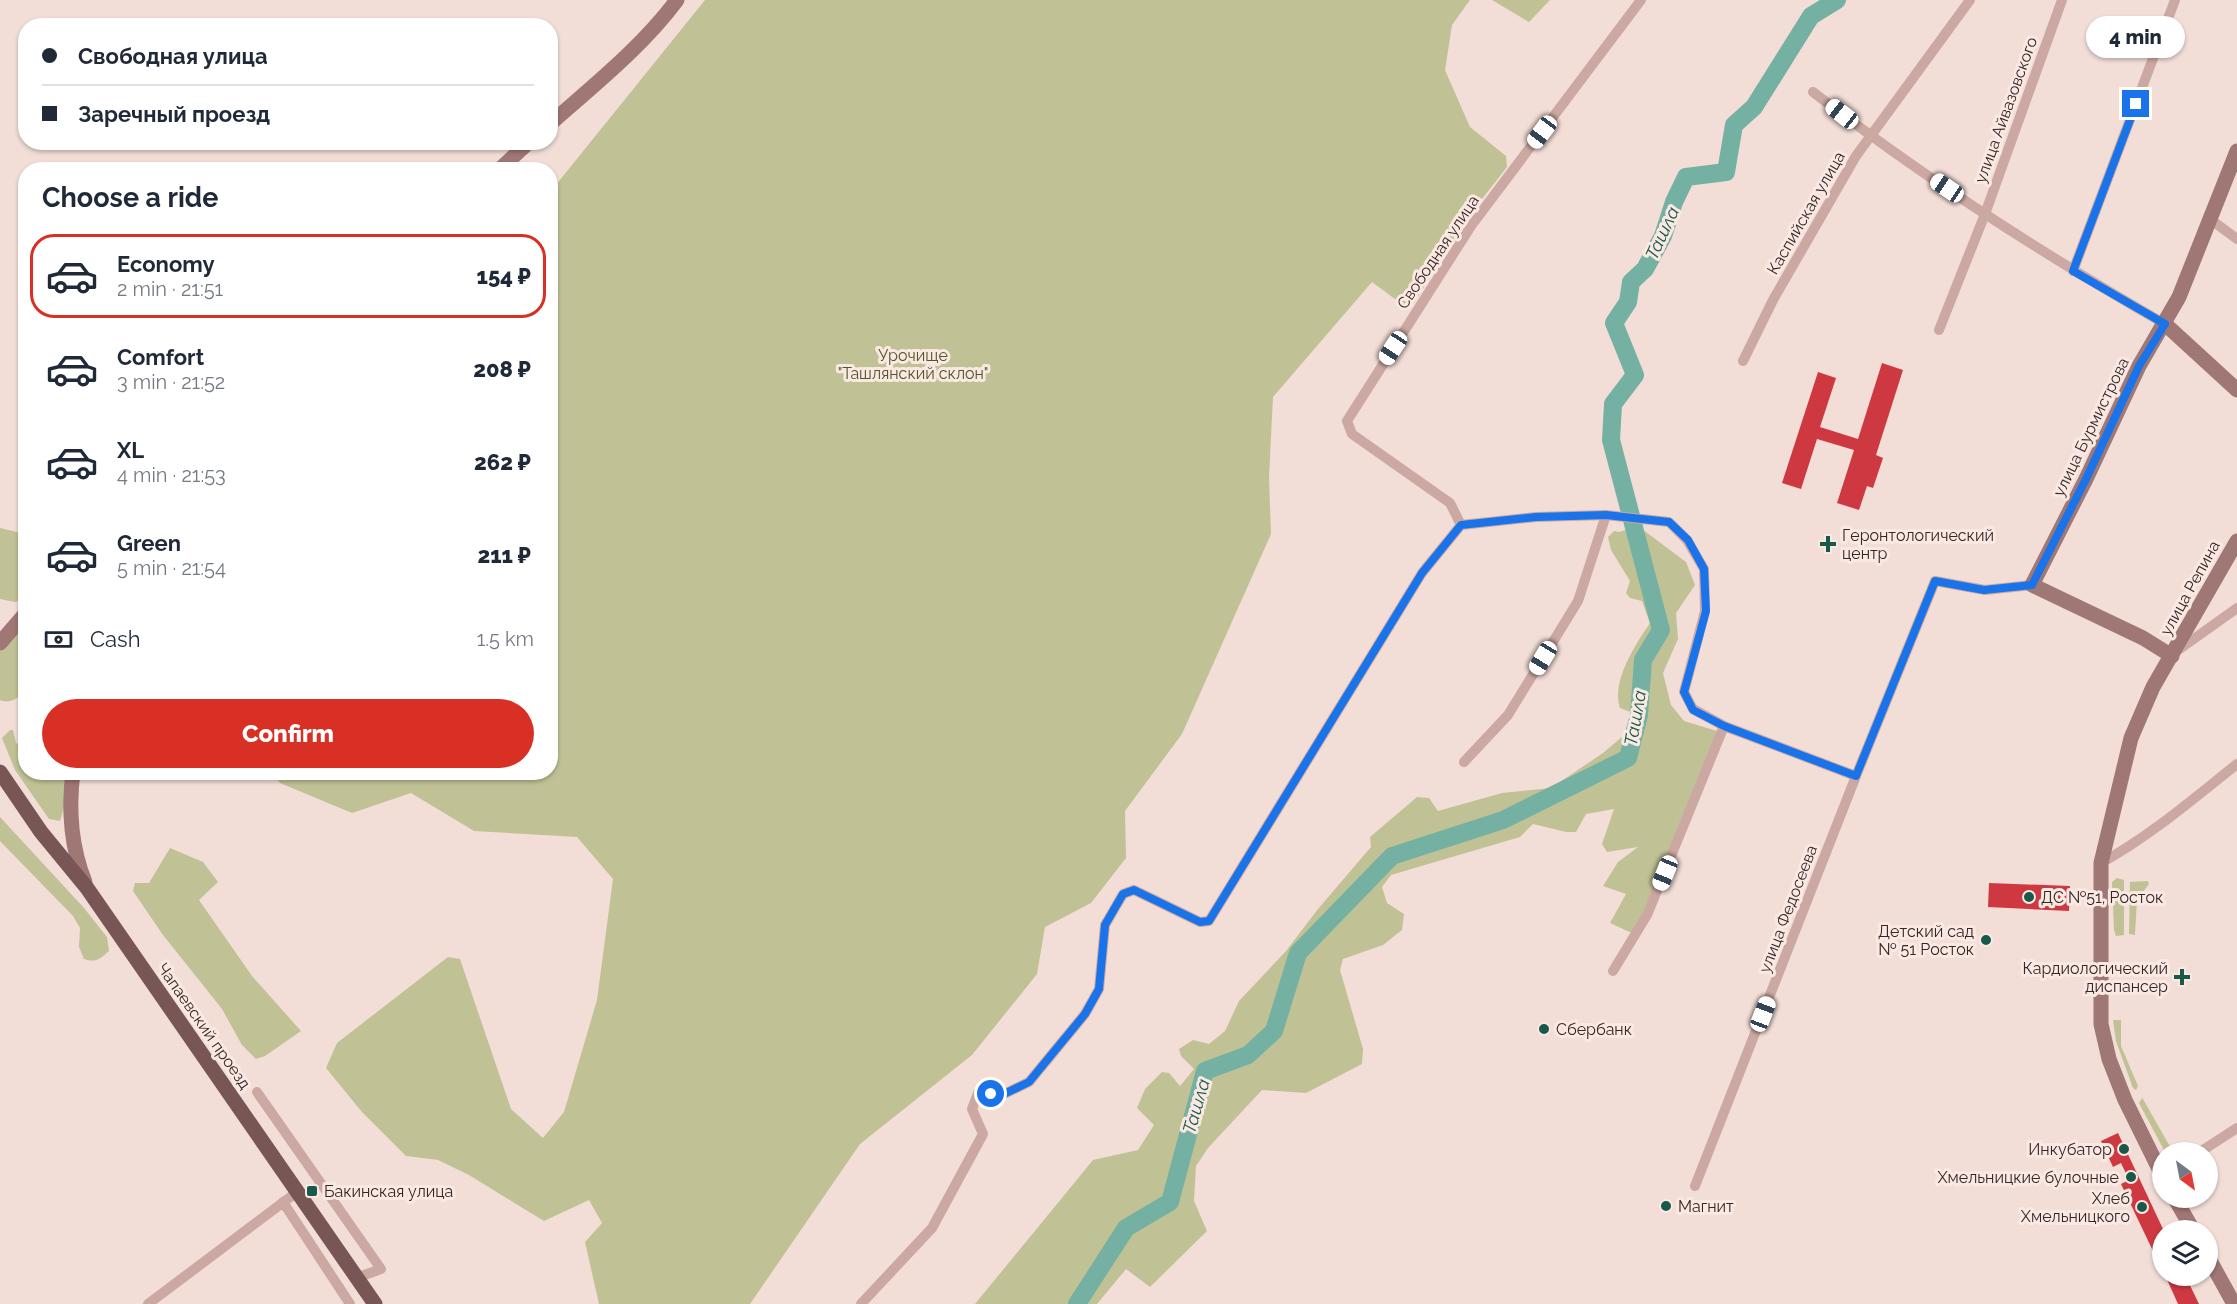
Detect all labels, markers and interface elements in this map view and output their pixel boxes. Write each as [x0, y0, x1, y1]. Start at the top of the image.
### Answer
callout: 4 min [2086, 17, 2186, 59]
text: 4 min [2109, 25, 2162, 49]
street label: улица Айвазовского [1971, 34, 2041, 186]
text: Свободная улица [78, 43, 268, 69]
route end [2122, 90, 2149, 117]
car [1822, 96, 1862, 132]
text: Заречный проезд [78, 101, 270, 127]
car [1524, 112, 1560, 152]
street label: Каспийская улица [1763, 148, 1849, 278]
car [1927, 170, 1967, 206]
text: Choose a ride [42, 182, 218, 213]
street label: Свободная улица [1393, 192, 1483, 312]
water label: Ташла [1641, 203, 1683, 263]
icon: car [45, 249, 99, 303]
text: Economy [117, 251, 215, 277]
text: 154 ₽ [477, 263, 531, 289]
text: 2 min · 21:51 [117, 277, 223, 301]
car [1376, 328, 1410, 368]
icon: car [45, 342, 99, 396]
text: Comfort [117, 344, 204, 370]
park label: Урочище "Ташлянский склон" [838, 346, 988, 383]
street label: улица Бурмистрова [2049, 354, 2133, 500]
text: 208 ₽ [473, 356, 531, 382]
text: 3 min · 21:52 [117, 370, 225, 394]
icon: car [45, 435, 99, 489]
text: XL [117, 437, 144, 463]
text: 262 ₽ [474, 449, 531, 475]
text: 4 min · 21:53 [117, 463, 226, 487]
place label: Геронтологический центр [1842, 526, 1994, 563]
icon: car [45, 528, 99, 582]
text: Green [117, 530, 181, 556]
marker: Геронтологический центр [1819, 535, 1837, 553]
street label: улица Репина [2156, 537, 2224, 639]
text: 211 ₽ [477, 542, 531, 568]
text: 5 min · 21:54 [117, 556, 226, 580]
icon: cash [42, 623, 75, 656]
text: Cash [90, 626, 141, 652]
text: 1.5 km [477, 627, 534, 651]
car [1526, 638, 1560, 678]
water label: Ташла [1620, 689, 1650, 747]
button: Confirm [42, 699, 534, 768]
street label: улица Федосеева [1755, 842, 1821, 976]
car [1650, 853, 1680, 893]
place label: ДС №51, Росток [2041, 888, 2163, 907]
marker: ДС №51, Росток [2022, 890, 2036, 904]
place label: Детский сад № 51 Росток [1878, 922, 1974, 959]
marker: Детский сад № 51 Росток [1979, 933, 1993, 947]
street label: Чапаевский проезд [153, 959, 255, 1093]
place label: Кардиологический диспансер [2023, 959, 2168, 996]
marker: Кардиологический диспансер [2173, 968, 2191, 986]
car [1748, 994, 1778, 1034]
place label: Сбербанк [1556, 1020, 1632, 1039]
marker: Сбербанк [1537, 1022, 1551, 1036]
water label: Ташла [1178, 1076, 1214, 1136]
route start [977, 1080, 1004, 1107]
place label: Инкубатор [2028, 1140, 2112, 1159]
marker: Инкубатор [2117, 1142, 2131, 1156]
north arrow [2152, 1142, 2218, 1208]
map controls [2152, 1142, 2218, 1286]
place label: Хмельницкие булочные [1937, 1168, 2119, 1187]
marker: Хмельницкие булочные [2124, 1170, 2138, 1184]
place label: Бакинская улица [324, 1182, 453, 1201]
marker: Бакинская улица [305, 1184, 319, 1198]
place label: Хлеб Хмельницкого [2021, 1189, 2130, 1226]
place label: Магнит [1678, 1197, 1734, 1216]
marker: Магнит [1659, 1199, 1673, 1213]
marker: Хлеб Хмельницкого [2135, 1200, 2149, 1214]
button: layers [2152, 1220, 2218, 1286]

